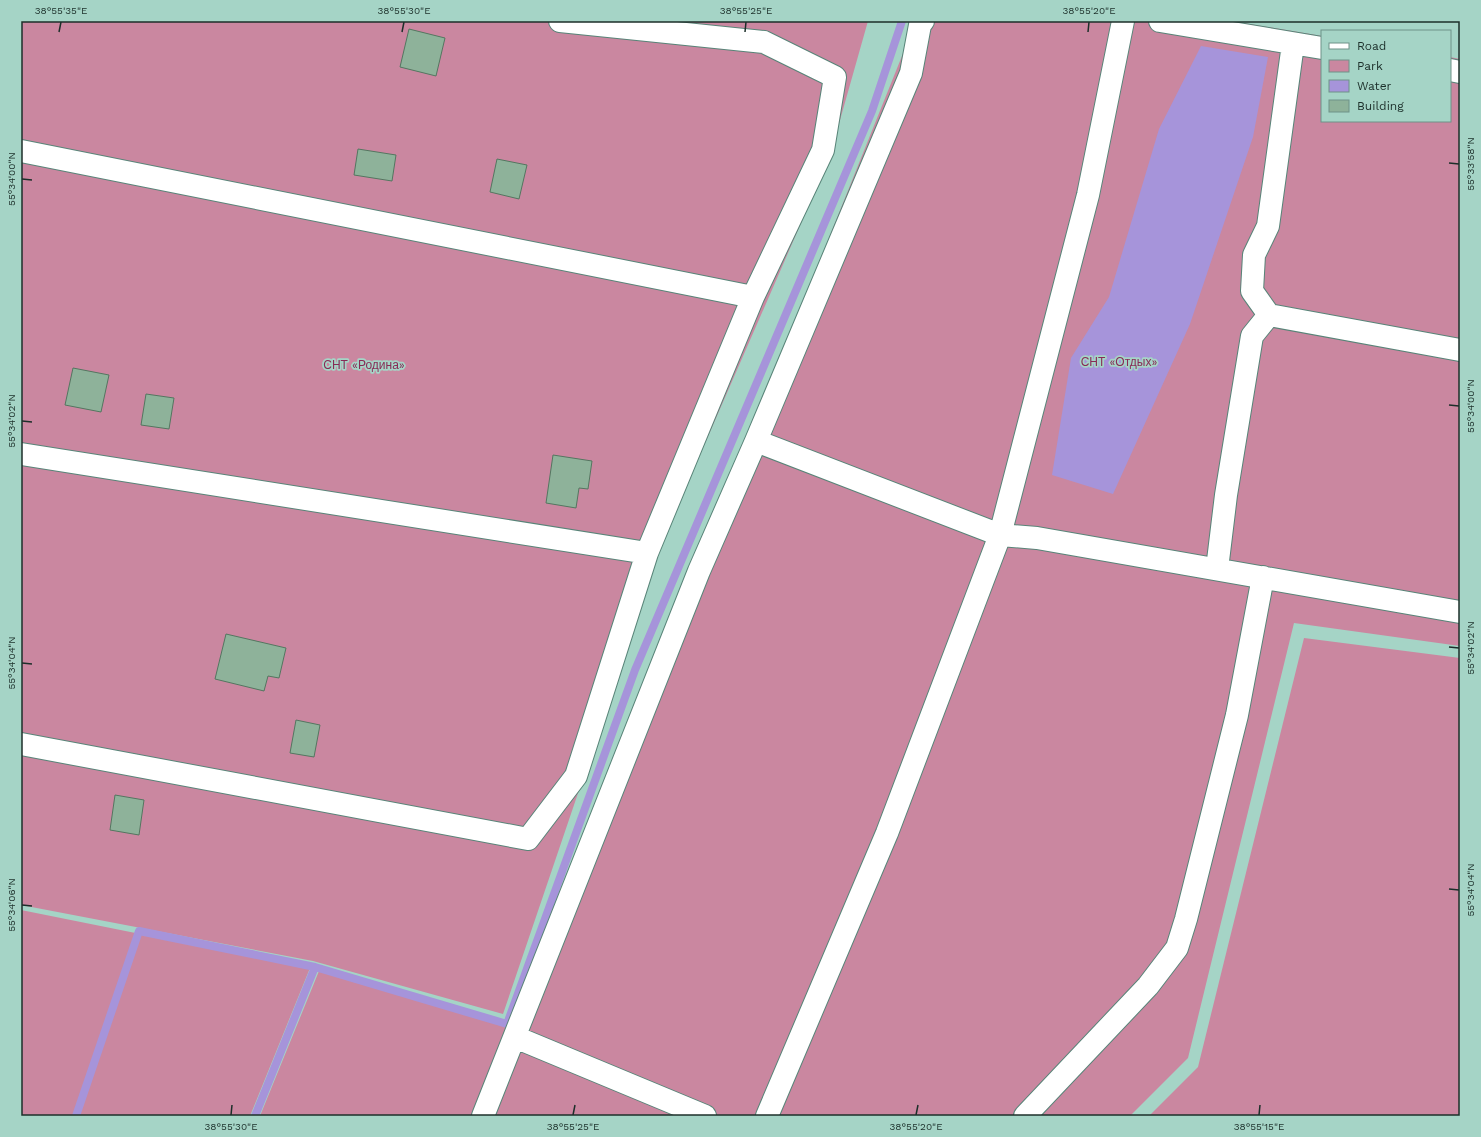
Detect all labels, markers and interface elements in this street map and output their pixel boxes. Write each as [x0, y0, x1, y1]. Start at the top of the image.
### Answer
text: 38°55'35"E [35, 5, 87, 16]
text: 38°55'30"E [377, 5, 431, 16]
text: 38°55'25"E [720, 5, 772, 16]
text: 38°55'20"E [1062, 5, 1116, 16]
legend [1321, 30, 1451, 122]
text: Road [1357, 39, 1386, 53]
text: Park [1357, 59, 1383, 73]
text: Water [1357, 79, 1392, 93]
text: Building [1357, 99, 1404, 113]
text: 55°33'58"N [1465, 137, 1476, 191]
text: 55°34'00"N [6, 152, 17, 206]
park label: СНТ «Отдых» [1081, 355, 1157, 369]
park label: СНТ «Родина» [323, 358, 405, 372]
text: 55°34'00"N [1465, 379, 1476, 433]
text: 55°34'02"N [6, 394, 17, 448]
text: 55°34'02"N [1465, 621, 1476, 675]
text: 55°34'04"N [6, 636, 17, 690]
text: 55°34'04"N [1465, 863, 1476, 917]
text: 55°34'06"N [6, 878, 17, 932]
text: 38°55'30"E [204, 1121, 258, 1132]
text: 38°55'25"E [547, 1121, 599, 1132]
text: 38°55'20"E [889, 1121, 943, 1132]
text: 38°55'15"E [1234, 1121, 1284, 1132]

